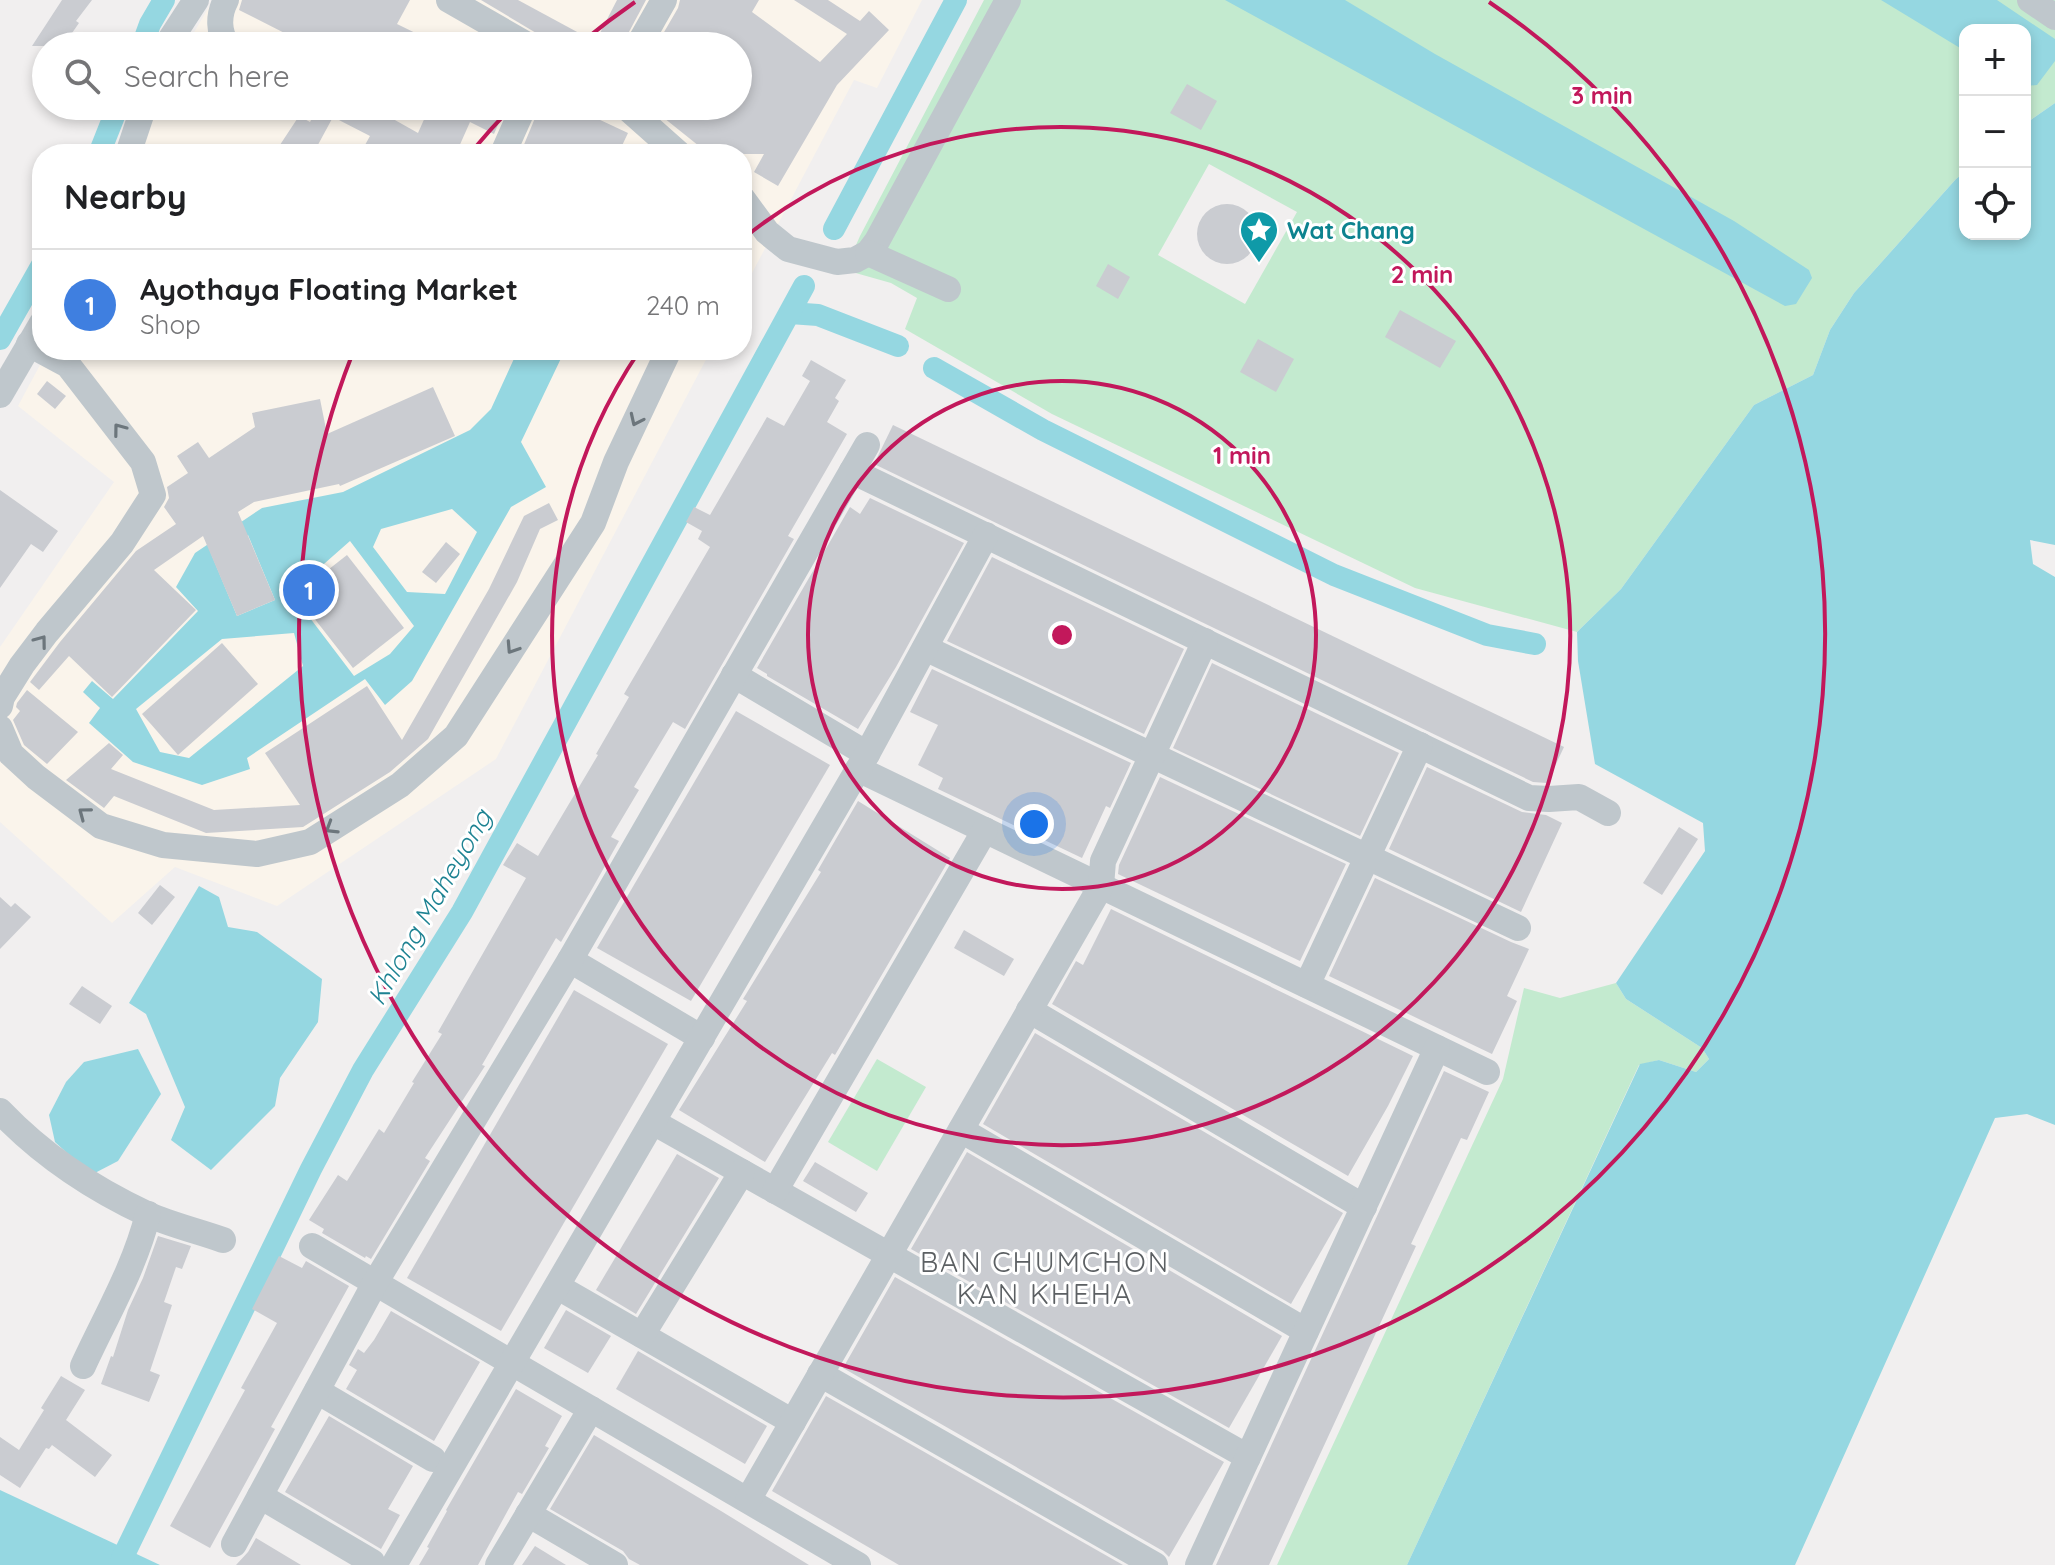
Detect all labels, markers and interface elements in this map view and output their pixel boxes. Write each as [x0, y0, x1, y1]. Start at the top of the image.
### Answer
map controls [1959, 24, 2031, 240]
button: + [1959, 24, 2031, 96]
search box [32, 32, 752, 120]
icon: search [60, 54, 104, 98]
text: Search here [124, 57, 290, 95]
text: 3 min [1571, 80, 1633, 110]
button: − [1959, 96, 2031, 168]
button: locate [1959, 168, 2031, 240]
text: Nearby [64, 175, 187, 218]
place icon: Wat Chang [1238, 209, 1280, 264]
place label: Wat Chang [1287, 215, 1415, 245]
text: 2 min [1391, 259, 1453, 289]
text: Ayothaya Floating Market [140, 270, 518, 308]
text: 1 [85, 289, 95, 322]
text: 240 m [646, 289, 720, 322]
text: Shop [140, 308, 201, 341]
one-way arrow [630, 412, 646, 427]
one-way arrow [114, 423, 128, 437]
text: 1 min [1213, 440, 1271, 470]
pin: 1 [283, 560, 335, 620]
centre of rings [1048, 621, 1076, 649]
one-way arrow [31, 635, 45, 650]
one-way arrow [507, 639, 522, 654]
water label: Khlong Maheyong [360, 802, 499, 1011]
your location [1014, 804, 1054, 844]
one-way arrow [78, 808, 93, 823]
one-way arrow [325, 819, 340, 834]
district label: BAN CHUMCHON KAN KHEHA [920, 1244, 1170, 1311]

